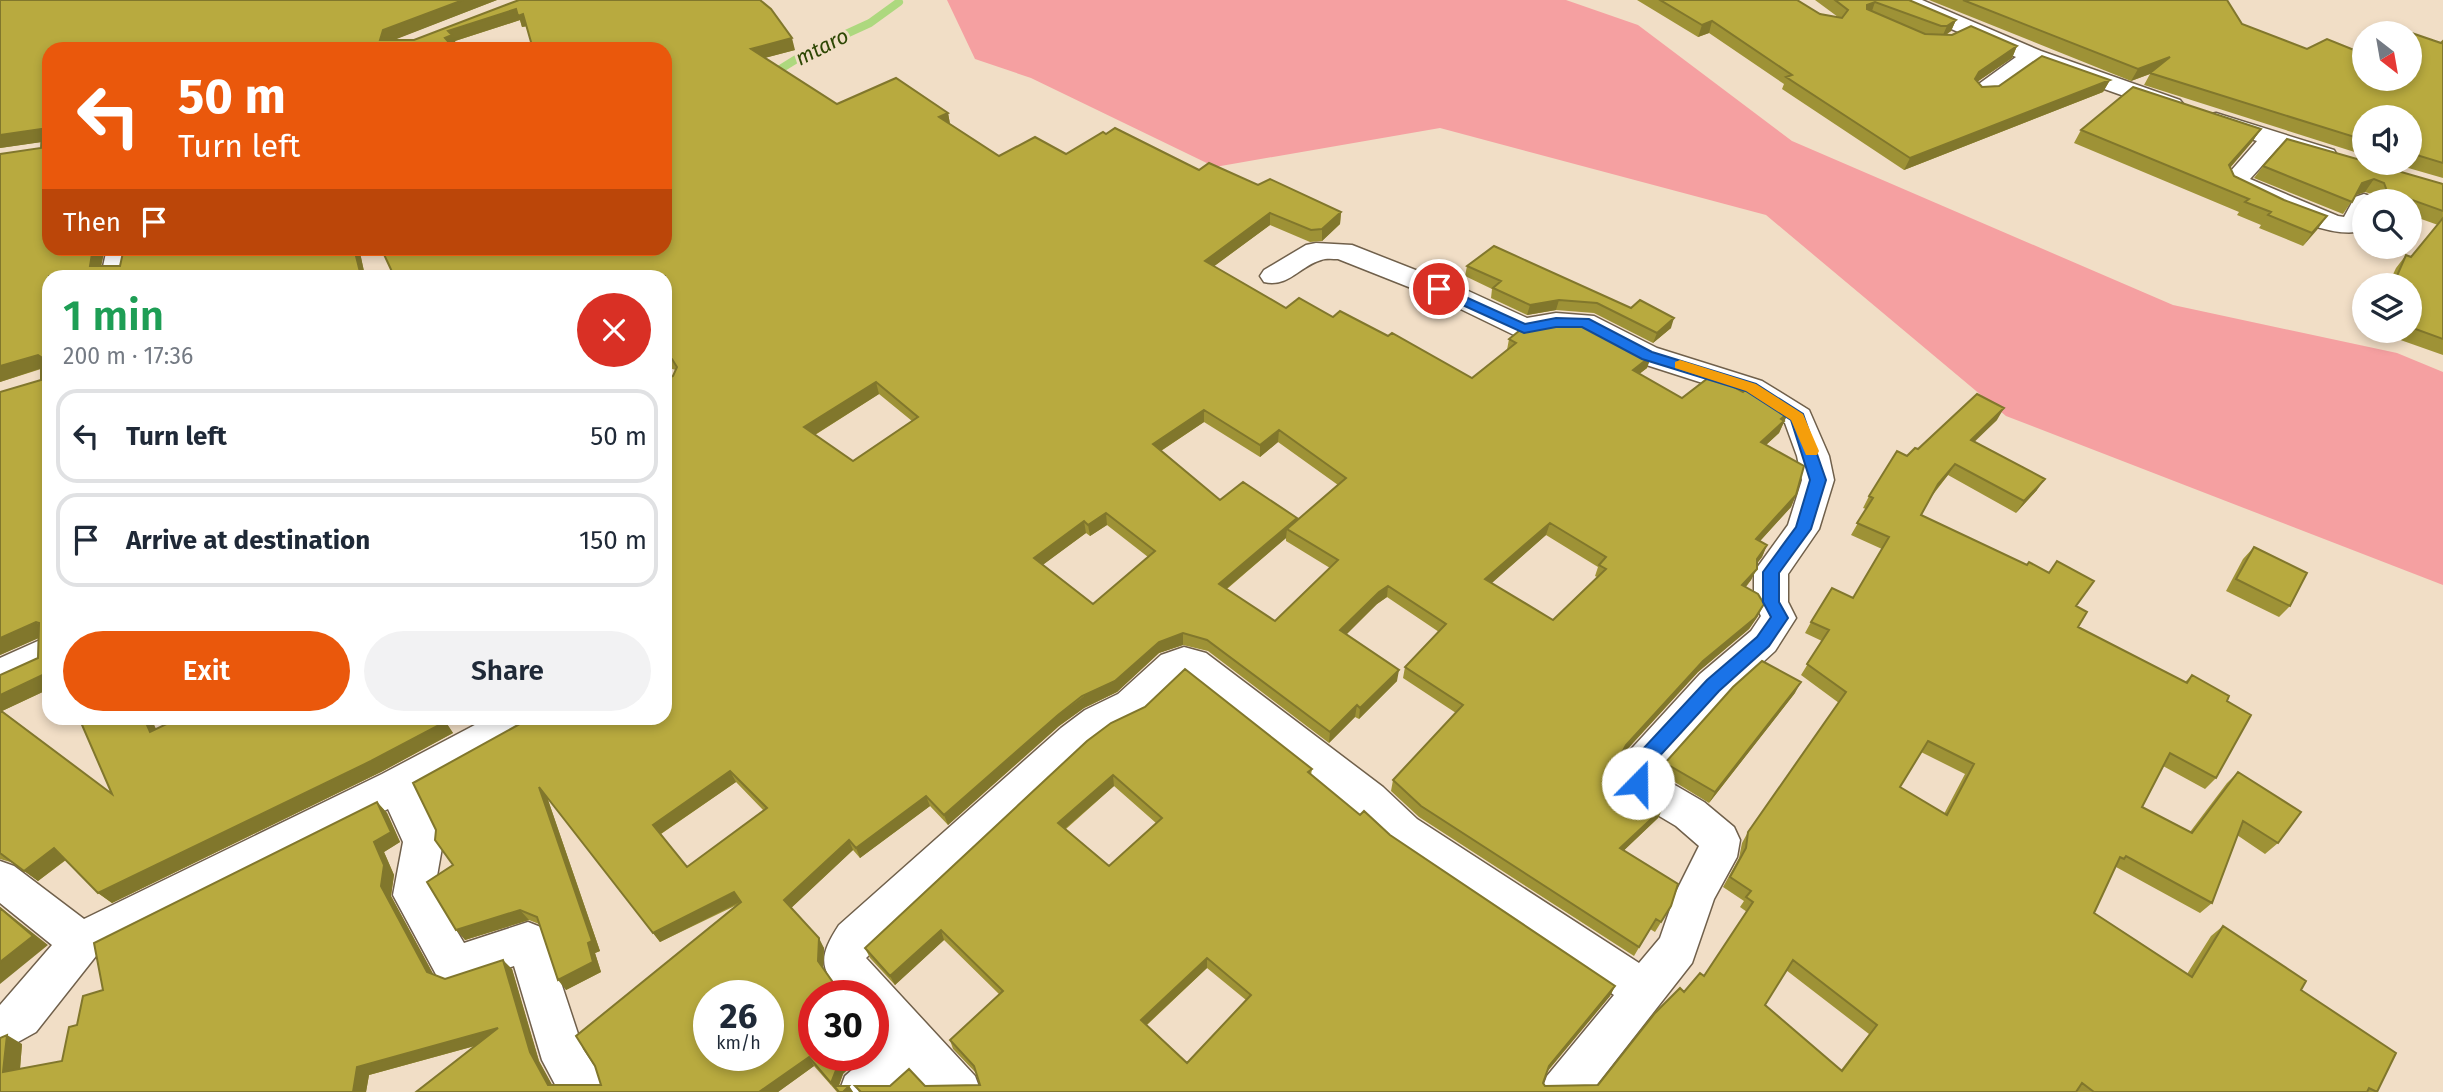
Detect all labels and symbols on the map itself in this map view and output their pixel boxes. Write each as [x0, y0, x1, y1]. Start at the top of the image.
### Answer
north arrow [2352, 21, 2422, 91]
water label: mtaro [791, 23, 853, 71]
pin [1409, 259, 1469, 319]
position arrow [1601, 746, 1675, 820]
speed limit sign: 30 [798, 980, 889, 1071]

